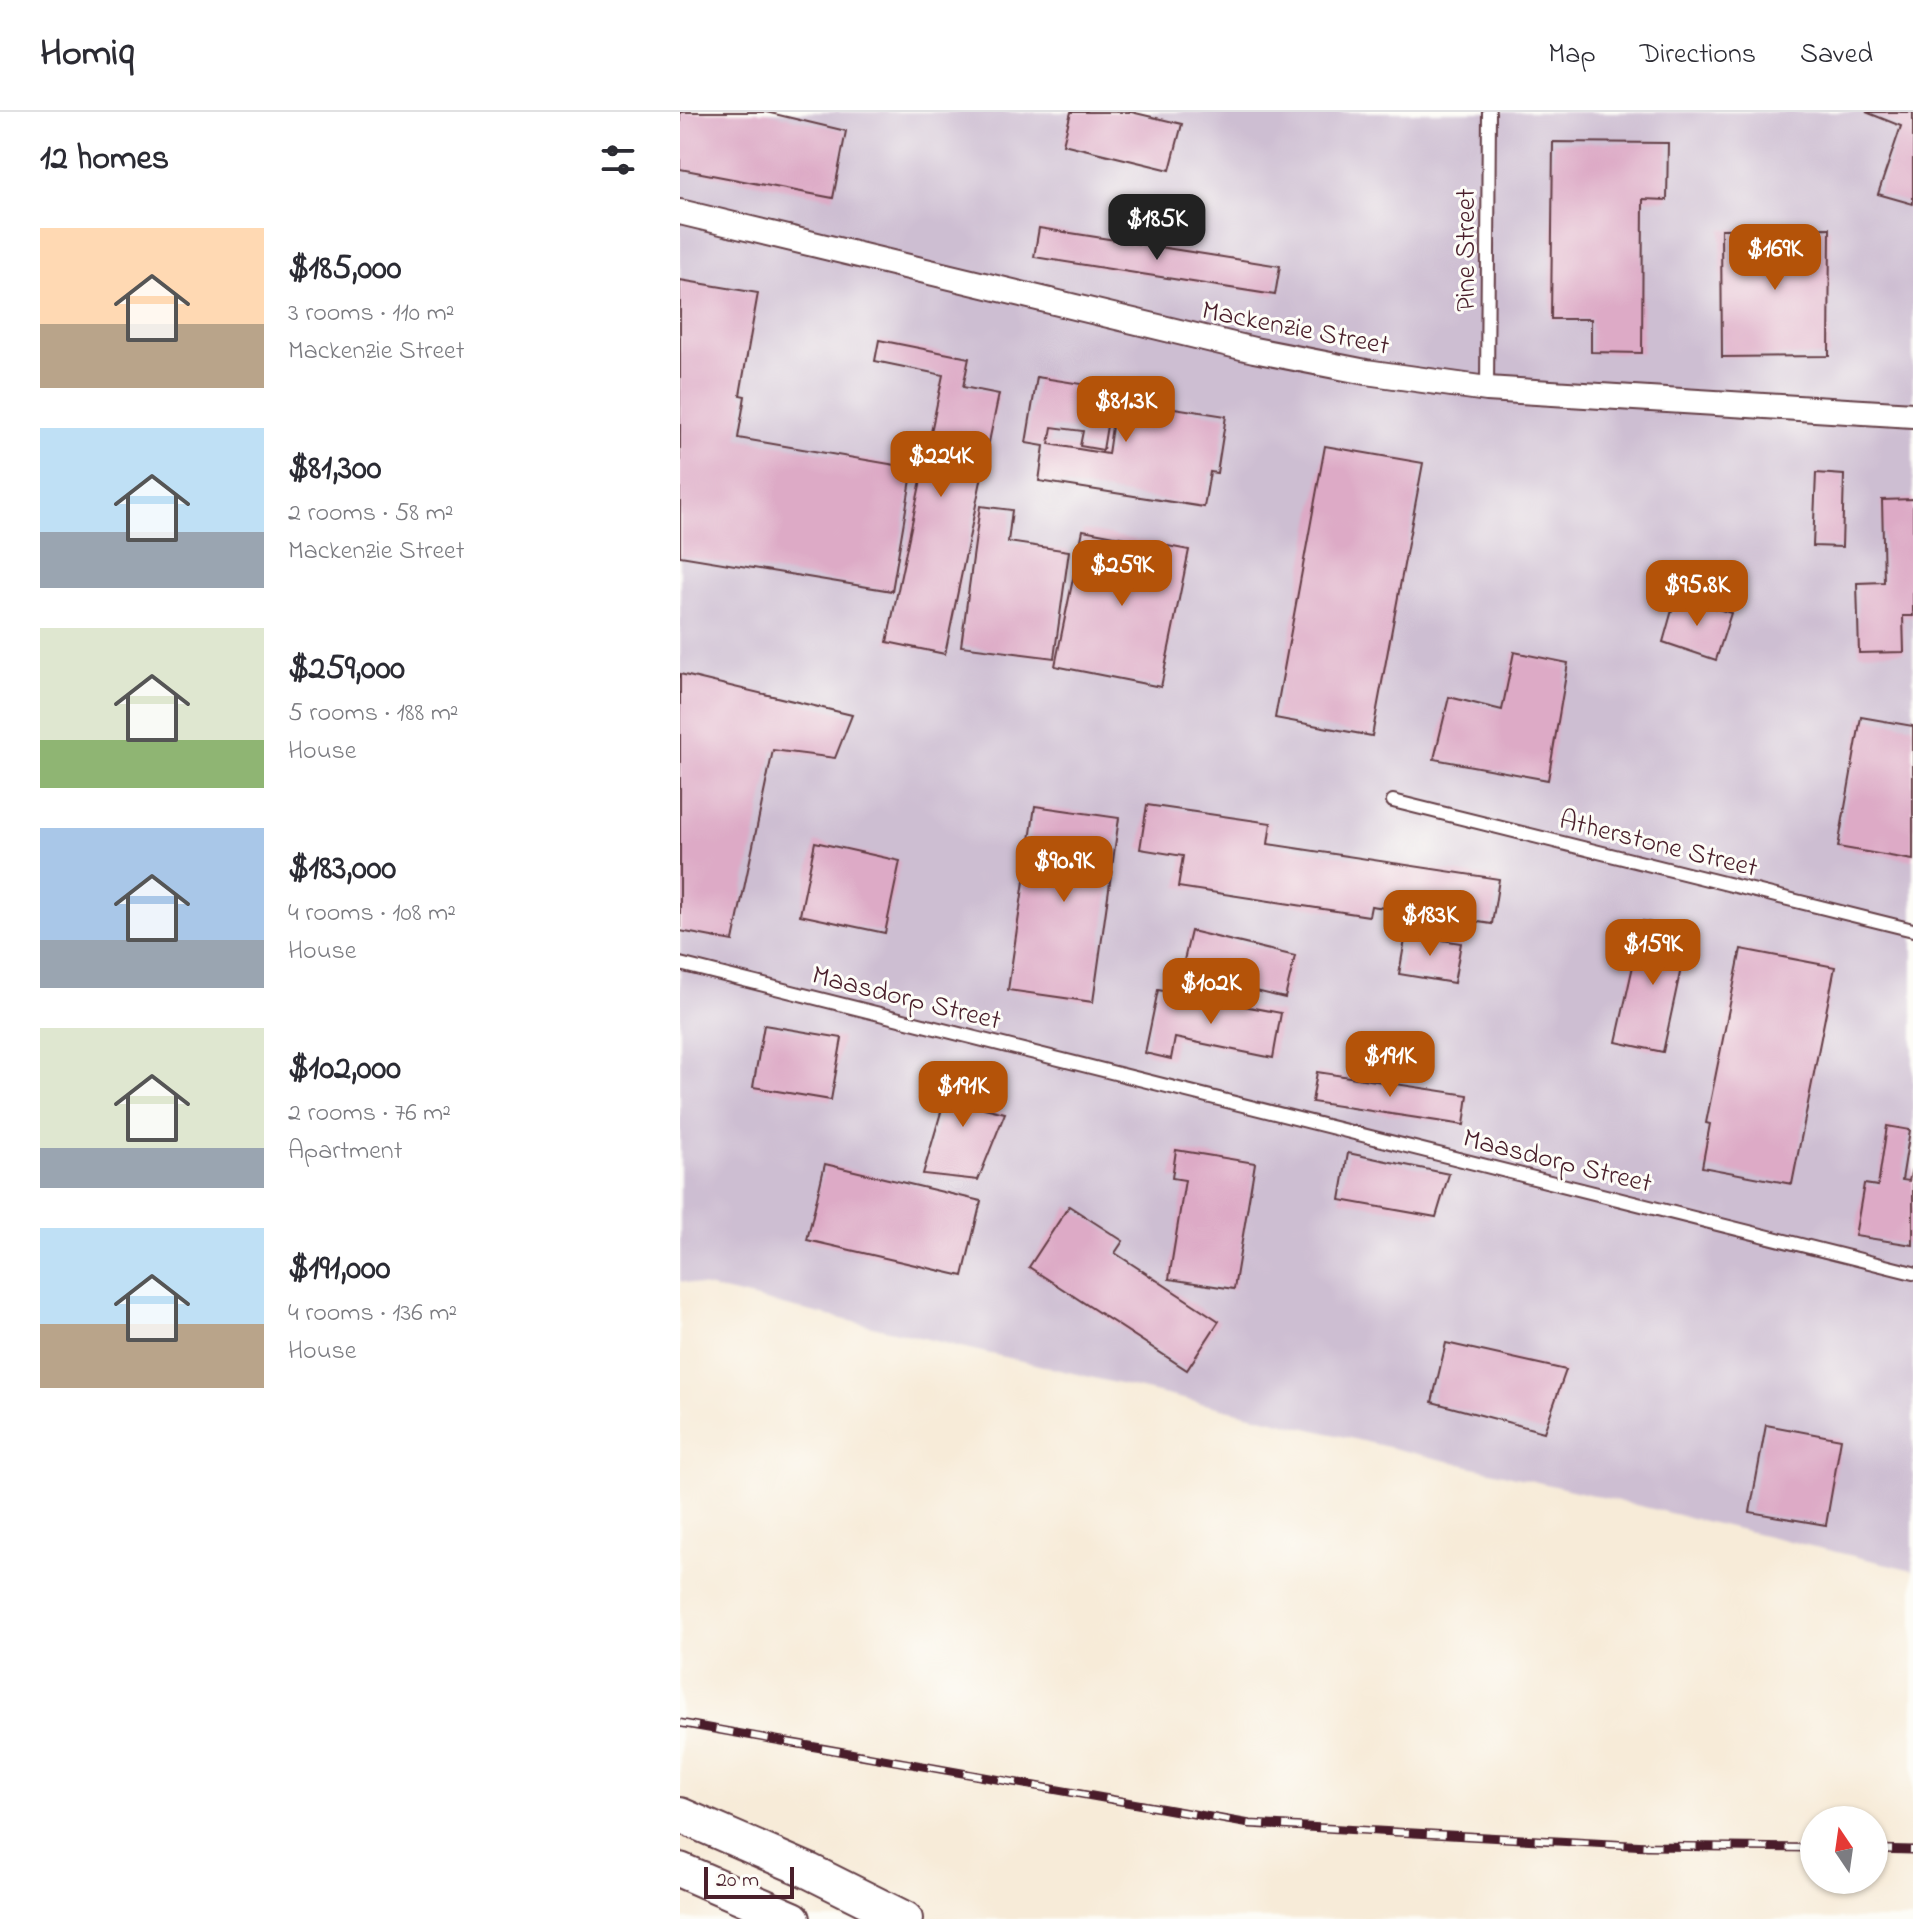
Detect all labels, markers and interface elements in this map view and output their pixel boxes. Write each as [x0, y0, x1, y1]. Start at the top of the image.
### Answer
text: Homiq [40, 27, 134, 83]
text: Map [1548, 35, 1596, 76]
text: Directions [1640, 35, 1756, 76]
text: Saved [1800, 35, 1873, 76]
text: 12 homes [40, 135, 169, 185]
icon: filters [596, 138, 640, 182]
street label: Pine Street [1447, 188, 1488, 312]
pin: $185K [1101, 194, 1213, 262]
text: $185K [1126, 201, 1188, 239]
pin: $169K [1719, 224, 1831, 292]
text: $169K [1747, 231, 1803, 269]
text: $185,000 [288, 245, 402, 295]
icon: home [104, 260, 200, 356]
street label: Mackenzie Street [1198, 291, 1393, 368]
text: 3 rooms · 110 m² [288, 295, 454, 333]
text: Mackenzie Street [288, 333, 464, 371]
pin: $81.3K [1061, 376, 1191, 444]
text: $81.3K [1095, 383, 1157, 421]
pin: $224K [885, 431, 997, 499]
text: $224K [909, 438, 973, 476]
text: $81,300 [288, 445, 381, 495]
icon: home [104, 460, 200, 556]
text: 2 rooms · 58 m² [288, 495, 454, 533]
text: Mackenzie Street [288, 533, 464, 571]
pin: $259K [1066, 540, 1178, 608]
text: $259K [1090, 547, 1154, 585]
pin: $95.8K [1632, 560, 1762, 628]
text: $95.8K [1664, 567, 1730, 605]
text: $259,000 [288, 645, 405, 695]
icon: home [104, 660, 200, 756]
text: 5 rooms · 188 m² [288, 695, 459, 733]
text: House [288, 733, 356, 771]
street label: Atherstone Street [1555, 801, 1762, 890]
pin: $90.9K [999, 836, 1129, 904]
text: $90.9K [1034, 843, 1094, 881]
text: $183,000 [288, 845, 396, 895]
icon: home [104, 860, 200, 956]
pin: $183K [1374, 890, 1486, 958]
text: 4 rooms · 108 m² [288, 895, 456, 933]
text: $183K [1401, 897, 1459, 935]
pin: $159K [1597, 919, 1709, 987]
text: $159K [1623, 926, 1683, 964]
text: House [288, 933, 356, 971]
street label: Maasdorp Street [807, 956, 1005, 1043]
pin: $102K [1155, 958, 1267, 1026]
text: $102K [1181, 965, 1241, 1003]
pin: $191K [1334, 1031, 1446, 1099]
text: $191K [1364, 1038, 1416, 1076]
text: $102,000 [288, 1045, 401, 1095]
icon: home [104, 1060, 200, 1156]
pin: $191K [907, 1061, 1019, 1129]
text: $191K [937, 1068, 989, 1106]
text: 2 rooms · 76 m² [288, 1095, 451, 1133]
street label: Maasdorp Street [1458, 1119, 1656, 1206]
text: Apartment [288, 1133, 402, 1171]
text: $191,000 [288, 1245, 390, 1295]
icon: home [104, 1260, 200, 1356]
text: 4 rooms · 136 m² [288, 1295, 457, 1333]
text: House [288, 1333, 356, 1371]
north arrow [1800, 1806, 1888, 1894]
map controls [1800, 1806, 1888, 1894]
scale bar [704, 1863, 794, 1899]
text: 20 m [716, 1865, 759, 1897]

